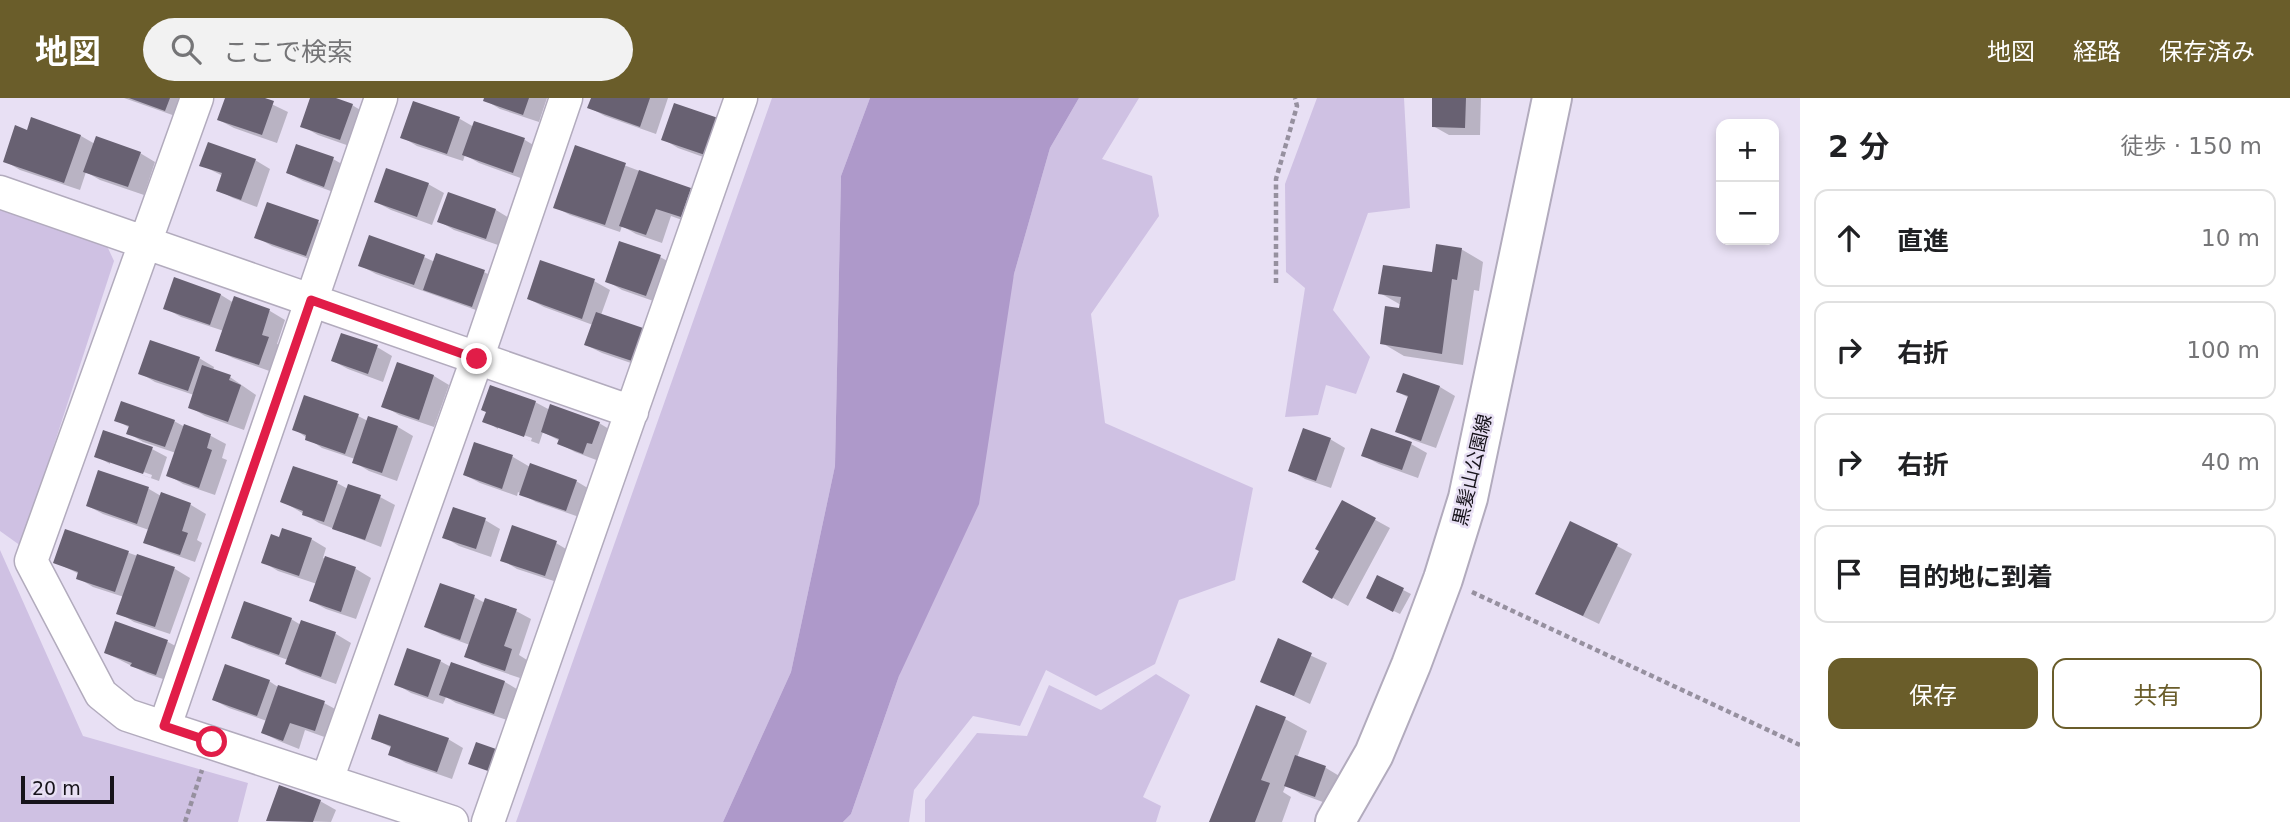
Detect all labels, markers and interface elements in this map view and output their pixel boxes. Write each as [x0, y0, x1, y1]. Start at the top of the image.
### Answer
search box [143, 18, 633, 81]
icon: search [167, 30, 205, 68]
text: 地図 [35, 32, 101, 71]
text: ここで検索 [223, 37, 353, 67]
text: 地図 [1987, 38, 2035, 66]
text: 経路 [2073, 38, 2121, 66]
text: 保存済み [2159, 38, 2255, 66]
map controls [1716, 119, 1779, 245]
button: + [1716, 119, 1779, 182]
text: 2 分 [1828, 129, 1889, 164]
text: 徒歩 · 150 m [2120, 133, 2262, 159]
button: − [1716, 182, 1779, 245]
icon: ahead [1830, 219, 1868, 257]
text: 10 m [2201, 225, 2260, 251]
text: 直進 [1897, 226, 1949, 256]
icon: right [1830, 331, 1868, 369]
text: 100 m [2186, 337, 2260, 363]
text: 右折 [1897, 338, 1949, 368]
route end [461, 343, 492, 374]
street label: 黒髪山公園線 [1448, 412, 1496, 528]
icon: right [1830, 443, 1868, 481]
text: 40 m [2201, 449, 2260, 475]
text: 右折 [1897, 450, 1949, 480]
icon: arrive [1830, 555, 1868, 593]
text: 目的地に到着 [1897, 562, 2053, 592]
button: 保存 [1828, 658, 2038, 729]
button: 共有 [2052, 658, 2262, 729]
route start [196, 726, 227, 757]
scale bar [21, 773, 114, 805]
text: 20 m [32, 777, 81, 799]

